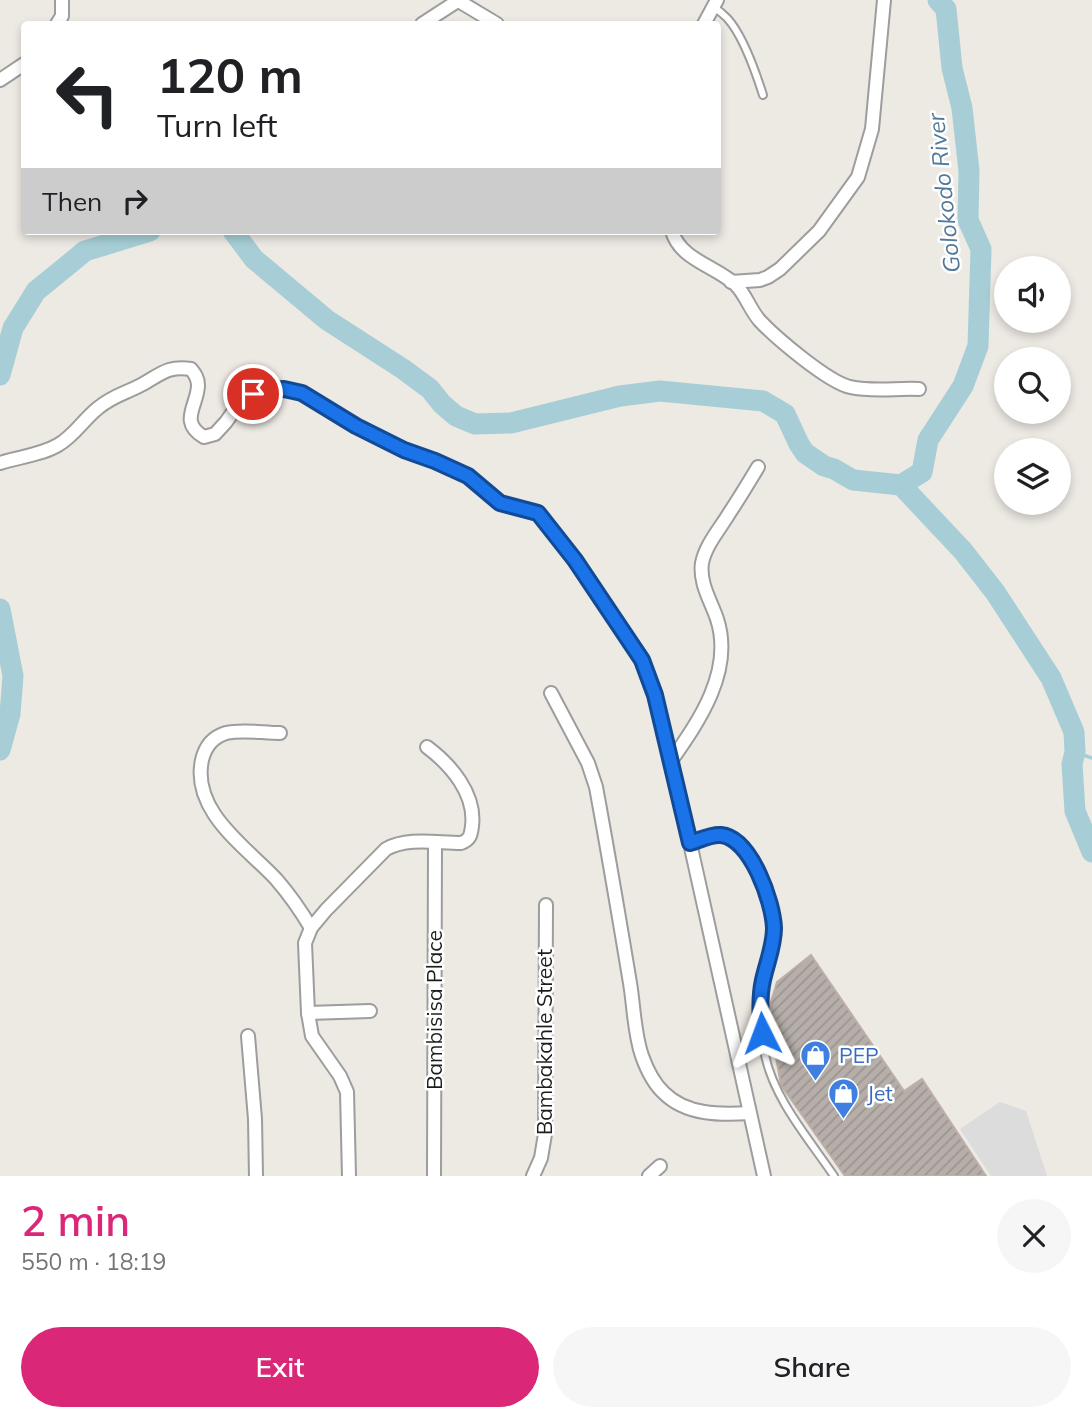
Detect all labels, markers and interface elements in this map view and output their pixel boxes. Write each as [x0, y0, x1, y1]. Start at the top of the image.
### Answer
text: 120 m [157, 44, 303, 105]
icon: left [42, 49, 133, 140]
text: Turn left [157, 105, 277, 145]
water label: Golokodo River [921, 110, 966, 274]
icon: right [116, 182, 154, 220]
text: Then [42, 185, 102, 218]
map controls [994, 256, 1071, 515]
button: sound [994, 256, 1071, 333]
button: search [994, 347, 1071, 424]
pin [223, 364, 283, 424]
icon: arrive [234, 375, 272, 413]
button: layers [994, 438, 1071, 515]
street label: Bambisisa Place [421, 930, 447, 1090]
street label: Bambakahle Street [531, 949, 557, 1135]
position arrow [725, 996, 799, 1070]
shop icon: PEP [799, 1039, 833, 1083]
place label: PEP [839, 1042, 879, 1068]
shop icon: Jet [827, 1077, 861, 1121]
place label: Jet [867, 1080, 893, 1106]
text: 2 min [21, 1194, 130, 1247]
button: close [997, 1199, 1071, 1273]
text: 550 m · 18:19 [21, 1247, 166, 1276]
button: Exit [21, 1327, 539, 1407]
button: Share [553, 1327, 1071, 1407]

